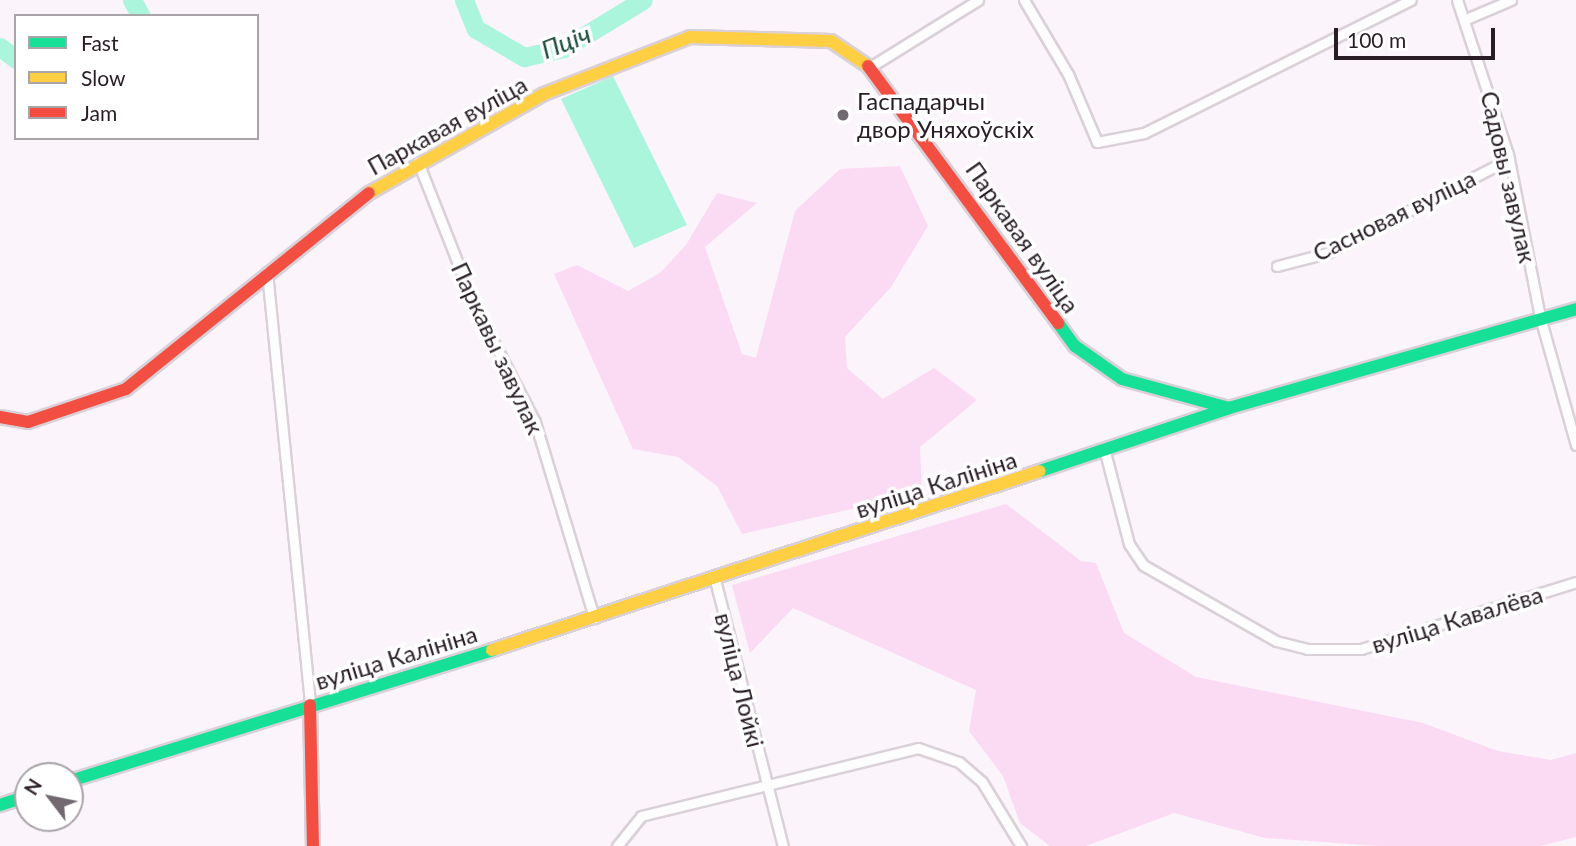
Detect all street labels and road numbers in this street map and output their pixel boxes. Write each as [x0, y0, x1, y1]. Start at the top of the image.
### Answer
street label: Паркавая вуліца [362, 69, 532, 181]
street label: Садовы завулак [1475, 88, 1543, 266]
street label: Паркавая вуліца [960, 156, 1086, 318]
street label: Сасновая вуліца [1308, 163, 1480, 267]
street label: Паркавы завулак [446, 257, 550, 439]
street label: вуліца Калініна [852, 444, 1020, 524]
street label: вуліца Кавалёва [1368, 579, 1546, 659]
street label: вуліца Лойкі [709, 610, 771, 750]
street label: вуліца Калініна [312, 619, 480, 695]

